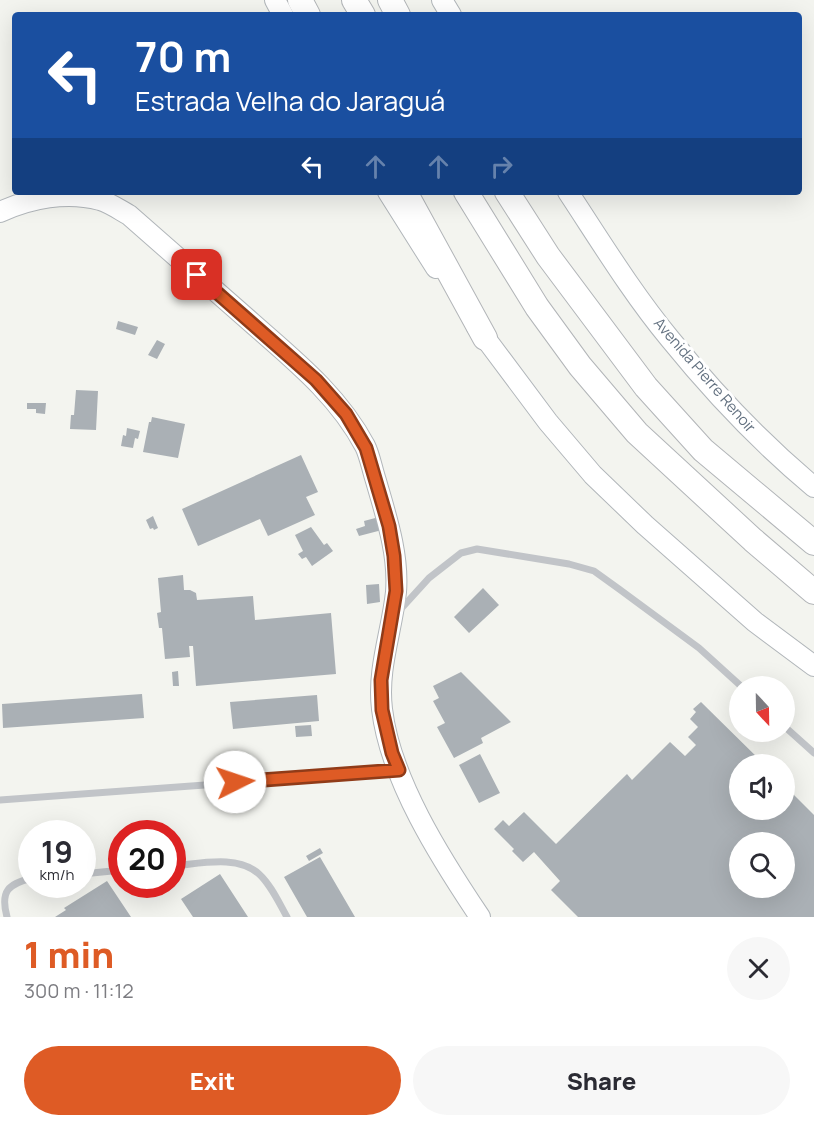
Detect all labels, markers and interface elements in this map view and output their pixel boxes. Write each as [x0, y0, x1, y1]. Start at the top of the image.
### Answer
text: 70 m [135, 27, 231, 85]
icon: left [36, 36, 114, 114]
text: Estrada Velha do Jaraguá [135, 82, 445, 119]
icon: left [296, 150, 329, 183]
icon: ahead [359, 150, 392, 183]
icon: ahead [422, 150, 455, 183]
icon: right [485, 150, 518, 183]
pin [171, 249, 222, 300]
icon: arrive [180, 258, 213, 291]
street label: Avenida Pierre Renoir [649, 313, 761, 437]
north arrow [729, 676, 795, 742]
map controls [729, 676, 795, 898]
position arrow [203, 750, 267, 814]
button: sound [729, 754, 795, 820]
speed limit sign: 20 [108, 820, 186, 898]
text: 19 [41, 831, 73, 872]
button: search [729, 832, 795, 898]
text: km/h [40, 864, 74, 885]
text: 1 min [24, 930, 114, 979]
button: close [727, 937, 790, 1000]
text: 300 m · 11:12 [24, 977, 134, 1004]
button: Exit [24, 1046, 401, 1115]
button: Share [413, 1046, 790, 1115]

